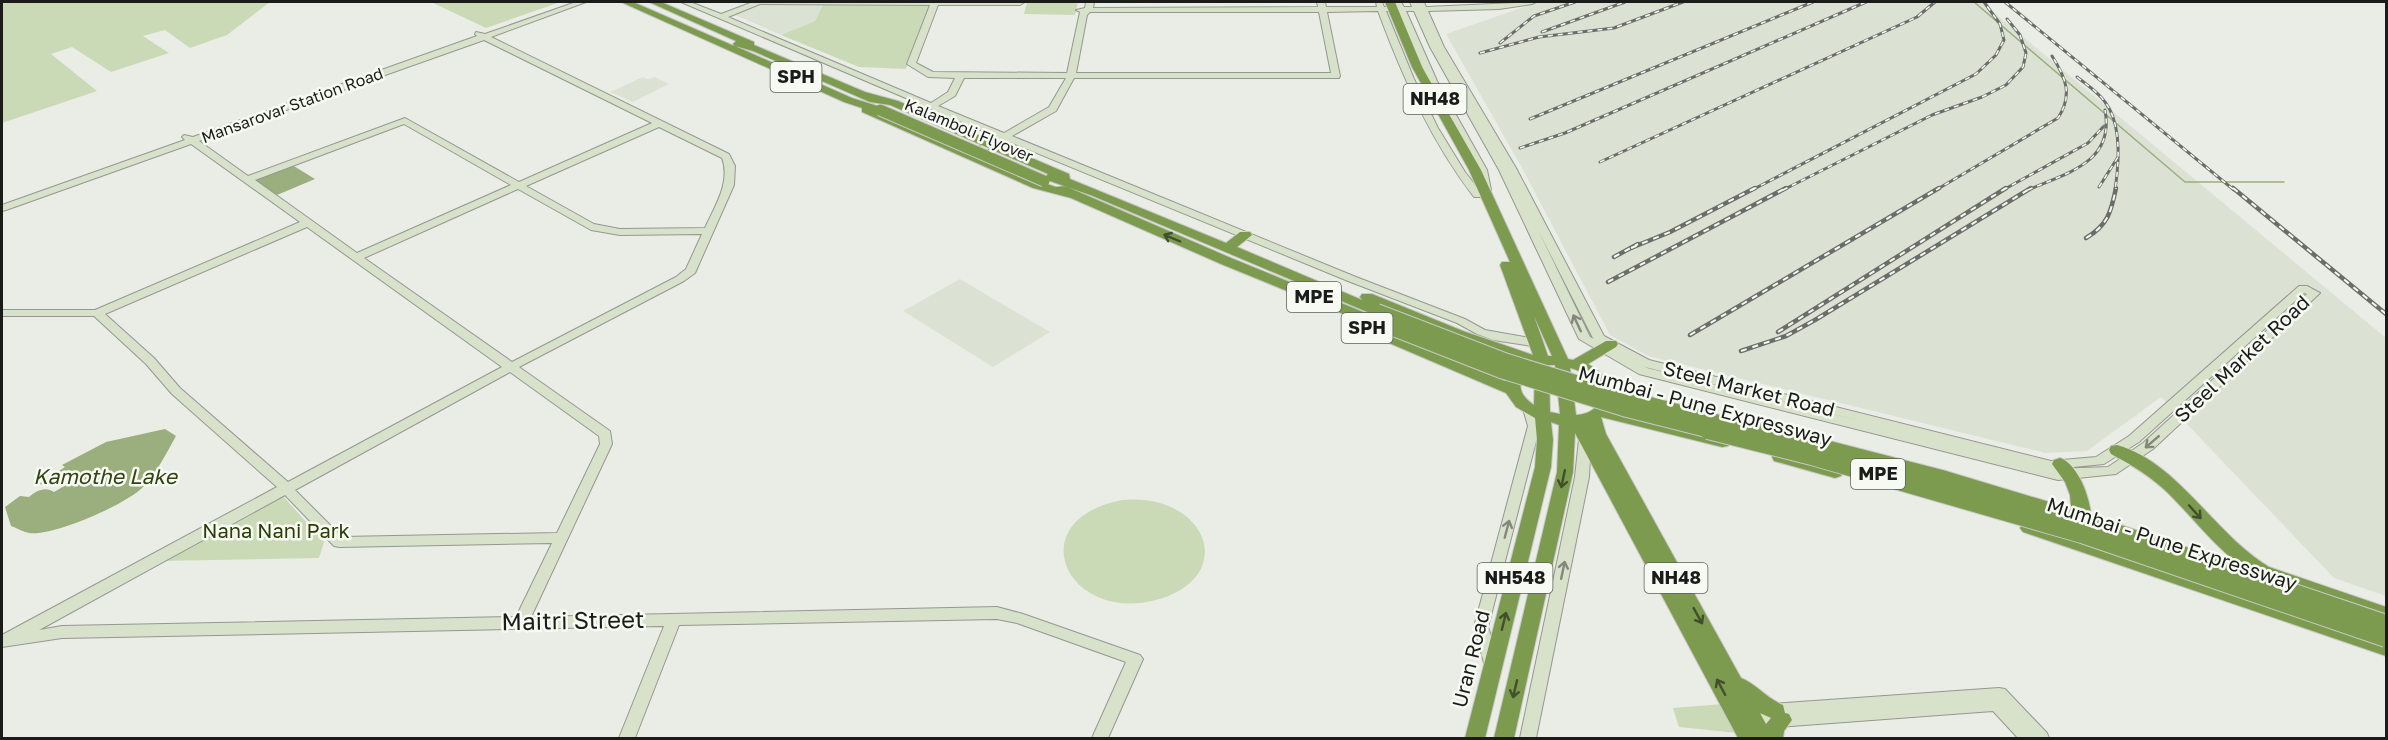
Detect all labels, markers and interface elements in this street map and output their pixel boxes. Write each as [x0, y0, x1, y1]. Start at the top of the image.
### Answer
road number: SPH [770, 62, 822, 92]
street label: Mansarovar Station Road [198, 63, 386, 147]
road number: NH48 [1404, 84, 1466, 114]
street label: Kalamboli Flyover [902, 94, 1036, 166]
one-way arrow [1163, 232, 1181, 243]
road number: MPE [1287, 282, 1341, 312]
street label: Steel Market Road [2169, 290, 2314, 427]
road number: SPH [1342, 313, 1392, 343]
one-way arrow [1571, 315, 1583, 333]
street label: Steel Market Road [1661, 355, 1837, 421]
street label: Mumbai - Pune Expressway [1576, 360, 1835, 450]
one-way arrow [2145, 435, 2160, 449]
road number: MPE [1851, 459, 1905, 489]
water label: Kamothe Lake [33, 463, 179, 489]
one-way arrow [1557, 469, 1568, 488]
street label: Mumbai - Pune Expressway [2044, 491, 2300, 595]
one-way arrow [2188, 504, 2202, 519]
park label: Nana Nani Park [202, 518, 350, 542]
one-way arrow [1502, 520, 1513, 539]
one-way arrow [1558, 561, 1569, 581]
road number: NH548 [1478, 563, 1552, 593]
road number: NH48 [1644, 563, 1708, 593]
street label: Maitri Street [501, 604, 645, 635]
street label: Uran Road [1446, 607, 1494, 710]
one-way arrow [1692, 607, 1704, 624]
one-way arrow [1499, 611, 1511, 630]
one-way arrow [1509, 679, 1520, 699]
one-way arrow [1715, 679, 1727, 696]

